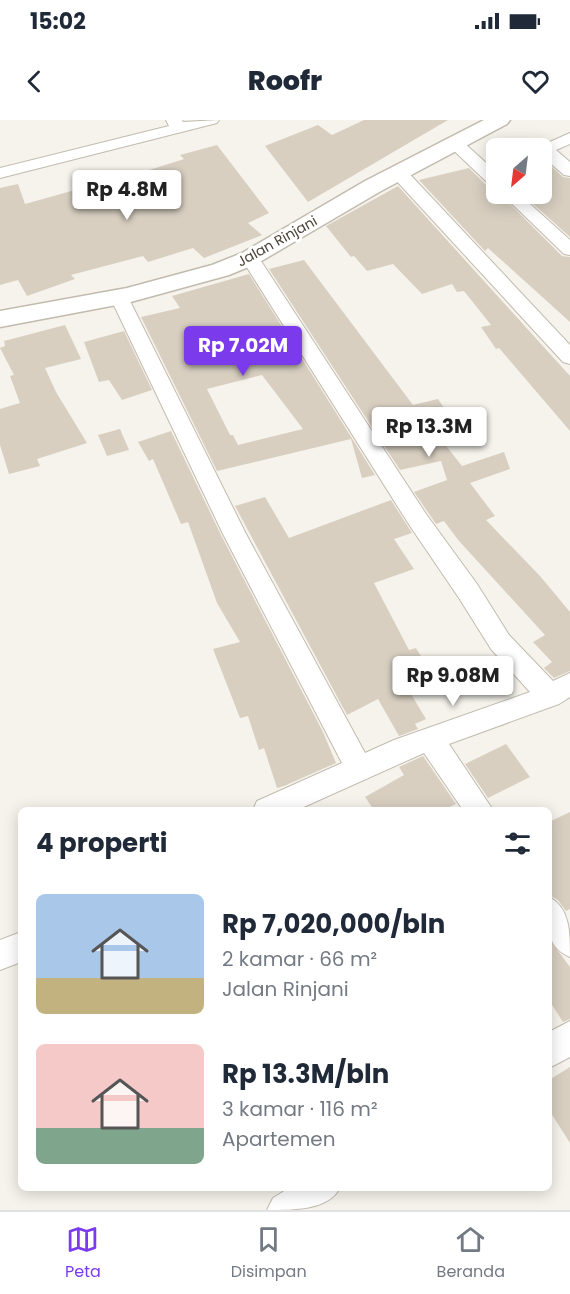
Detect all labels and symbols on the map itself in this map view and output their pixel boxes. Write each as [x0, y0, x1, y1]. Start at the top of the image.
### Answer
north arrow [486, 138, 552, 204]
pin: Rp 4.8M [72, 170, 182, 221]
street label: Jalan Rinjani [233, 211, 321, 271]
pin: Rp 7.02M [181, 326, 305, 377]
pin: Rp 13.3M [367, 407, 491, 458]
pin: Rp 9.08M [391, 656, 515, 707]

